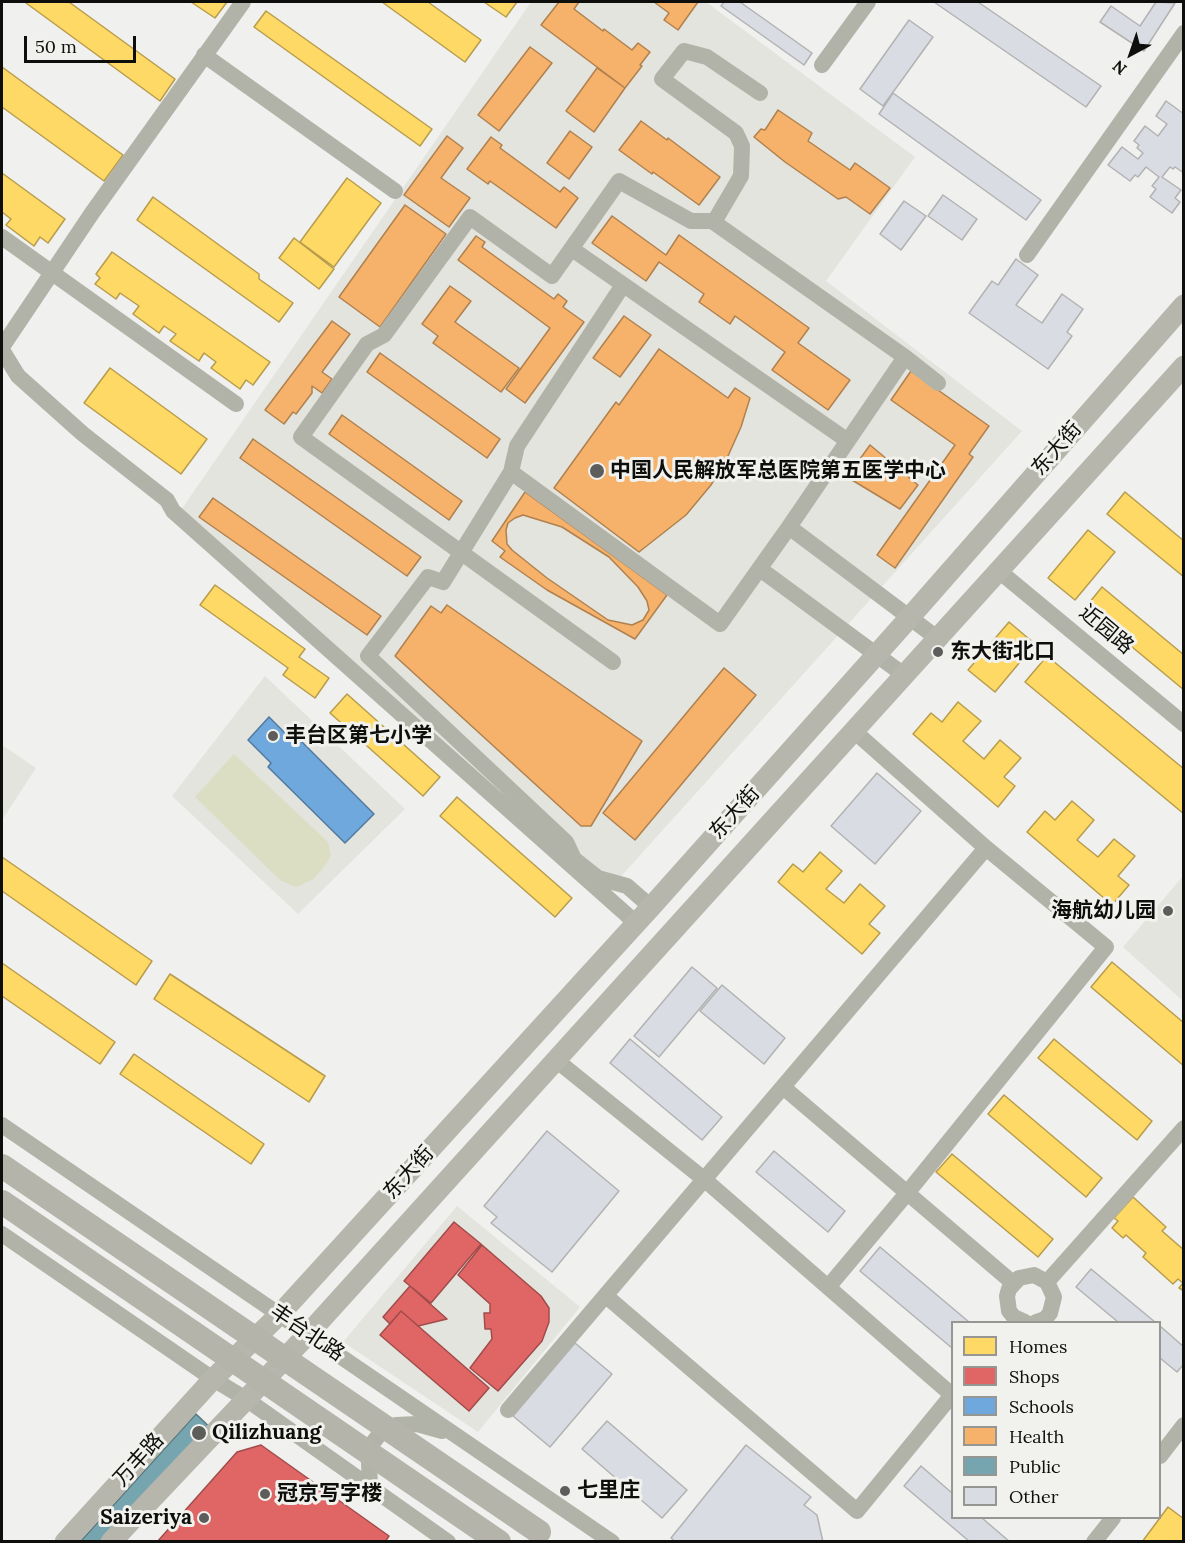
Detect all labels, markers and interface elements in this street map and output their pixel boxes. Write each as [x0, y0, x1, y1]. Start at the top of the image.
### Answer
scale bar [27, 24, 140, 62]
north arrow [1101, 24, 1161, 84]
text: 50 m [35, 35, 77, 58]
text: N [1108, 56, 1131, 79]
street label: 东大街 [1027, 417, 1087, 481]
place label: 中国人民解放军总医院第五医学中心 [610, 458, 946, 484]
marker: 中国人民解放军总医院第五医学中心 [588, 462, 606, 480]
street label: 近园路 [1074, 600, 1138, 660]
place label: 东大街北口 [950, 639, 1055, 665]
marker: 东大街北口 [931, 645, 945, 659]
place label: 丰台区第七小学 [285, 723, 432, 749]
marker: 丰台区第七小学 [266, 729, 280, 743]
street label: 东大街 [705, 781, 765, 845]
place label: 海航幼儿园 [1051, 898, 1156, 924]
marker: 海航幼儿园 [1161, 904, 1175, 918]
street label: 东大街 [379, 1141, 439, 1205]
street label: 丰台北路 [265, 1299, 349, 1367]
legend [951, 1321, 1161, 1519]
text: Homes [1009, 1335, 1067, 1358]
text: Shops [1009, 1365, 1060, 1388]
text: Schools [1009, 1395, 1074, 1418]
place label: Qilizhuang [212, 1420, 321, 1446]
marker: Qilizhuang [190, 1424, 208, 1442]
text: Health [1009, 1425, 1064, 1448]
street label: 万丰路 [109, 1428, 169, 1492]
text: Public [1009, 1455, 1061, 1478]
place label: 七里庄 [577, 1478, 640, 1504]
place label: 冠京写字楼 [277, 1481, 382, 1507]
marker: 七里庄 [558, 1484, 572, 1498]
text: Other [1009, 1485, 1059, 1508]
marker: 冠京写字楼 [258, 1487, 272, 1501]
place label: Saizeriya [100, 1505, 192, 1531]
marker: Saizeriya [197, 1511, 211, 1525]

